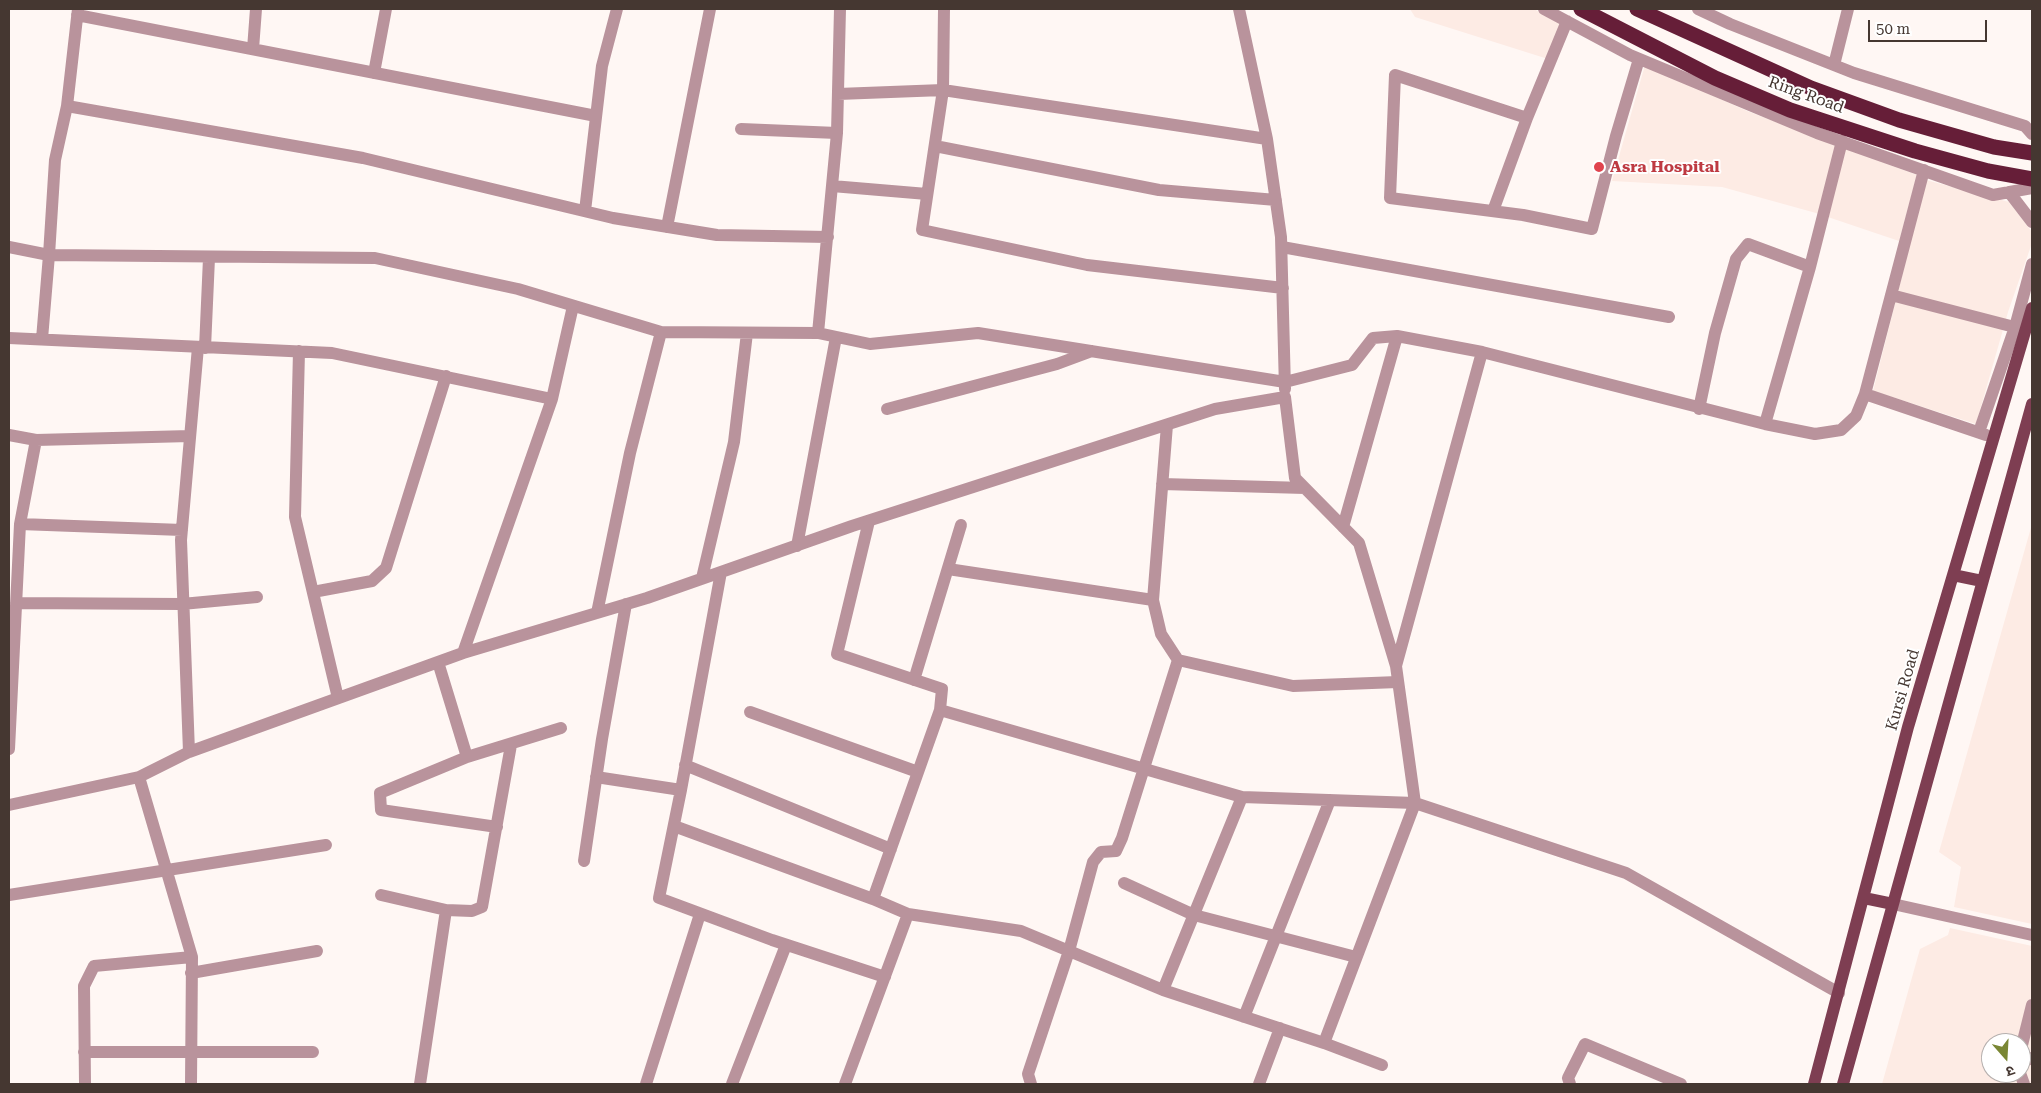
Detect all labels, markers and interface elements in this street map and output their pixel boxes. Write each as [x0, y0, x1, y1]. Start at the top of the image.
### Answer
scale bar [1871, 10, 1990, 42]
text: 50 m [1876, 20, 1910, 38]
street label: Ring Road [1766, 72, 1846, 118]
place label: Asra Hospital [1610, 157, 1719, 177]
marker: Asra Hospital [1592, 160, 1606, 174]
street label: Kursi Road [1882, 647, 1924, 733]
north arrow [1981, 1033, 2031, 1083]
text: उ [2004, 1062, 2017, 1080]

